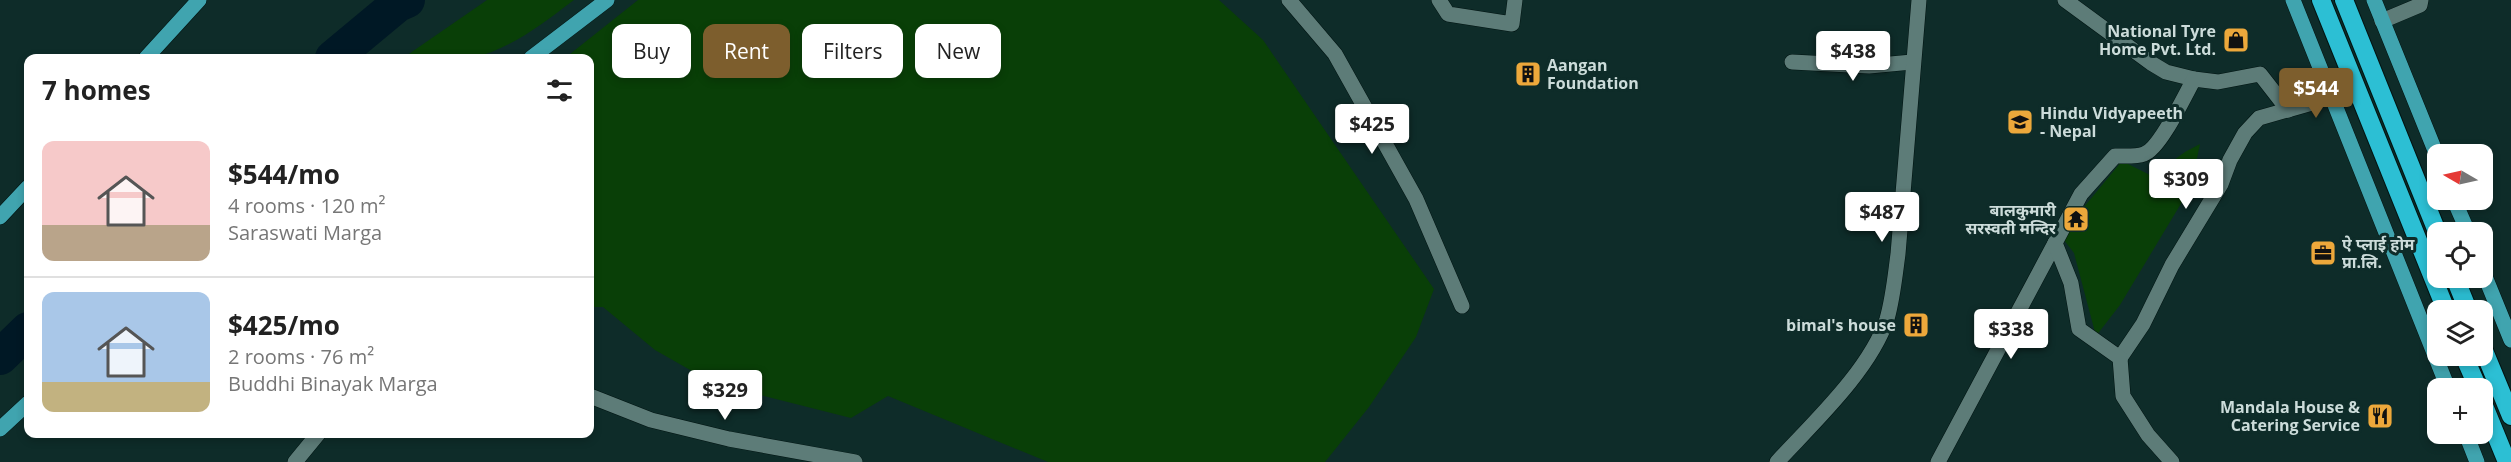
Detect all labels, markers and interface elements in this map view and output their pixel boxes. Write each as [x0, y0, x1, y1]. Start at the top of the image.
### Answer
place label: National Tyre Home Pvt. Ltd. [2099, 20, 2216, 60]
chip: Buy [612, 24, 691, 78]
chip: Rent [703, 24, 790, 78]
chip: Filters [802, 24, 903, 78]
chip: New [915, 24, 1001, 78]
shop icon: National Tyre Home Pvt. Ltd. [2221, 25, 2251, 55]
pin: $438 [1817, 31, 1889, 82]
text: $438 [1830, 37, 1876, 64]
place label: Aangan Foundation [1547, 54, 1639, 94]
building icon: Aangan Foundation [1513, 59, 1543, 89]
pin: $544 [2280, 68, 2352, 119]
text: 7 homes [42, 72, 151, 108]
icon: filters [543, 74, 576, 107]
text: $544 [2293, 74, 2339, 101]
place label: Hindu Vidyapeeth - Nepal [2040, 102, 2183, 142]
pin: $425 [1336, 104, 1408, 155]
school or university icon: Hindu Vidyapeeth - Nepal [2005, 107, 2035, 137]
text: $425 [1349, 110, 1395, 137]
north arrow [2427, 144, 2493, 210]
map controls [2427, 144, 2493, 444]
text: $544/mo [228, 156, 340, 192]
pin: $309 [2150, 159, 2222, 210]
icon: home [90, 165, 162, 237]
text: $309 [2163, 165, 2209, 192]
text: 4 rooms · 120 m² [228, 192, 386, 219]
pin: $487 [1846, 192, 1918, 243]
text: $487 [1859, 198, 1905, 225]
place label: बालकुमारी सरस्वती मन्दिर [1965, 199, 2057, 239]
temple icon: बालकुमारी सरस्वती मन्दिर [2061, 204, 2091, 234]
text: Saraswati Marga [228, 219, 382, 246]
button: locate [2427, 222, 2493, 288]
place label: ऐ प्लाई होम प्रा.लि. [2342, 233, 2415, 273]
office icon: ऐ प्लाई होम प्रा.लि. [2308, 238, 2338, 268]
button: layers [2427, 300, 2493, 366]
text: $425/mo [228, 307, 340, 343]
pin: $338 [1975, 309, 2047, 360]
building icon: bimal's house [1901, 310, 1931, 340]
place label: bimal's house [1786, 314, 1896, 336]
text: $338 [1988, 315, 2034, 342]
icon: home [90, 316, 162, 388]
text: 2 rooms · 76 m² [228, 343, 374, 370]
text: Buddhi Binayak Marga [228, 370, 438, 397]
pin: $329 [689, 370, 761, 421]
text: $329 [702, 376, 748, 403]
button: + [2427, 378, 2493, 444]
place label: Mandala House & Catering Service [2220, 396, 2360, 436]
restaurant icon: Mandala House & Catering Service [2365, 401, 2395, 431]

